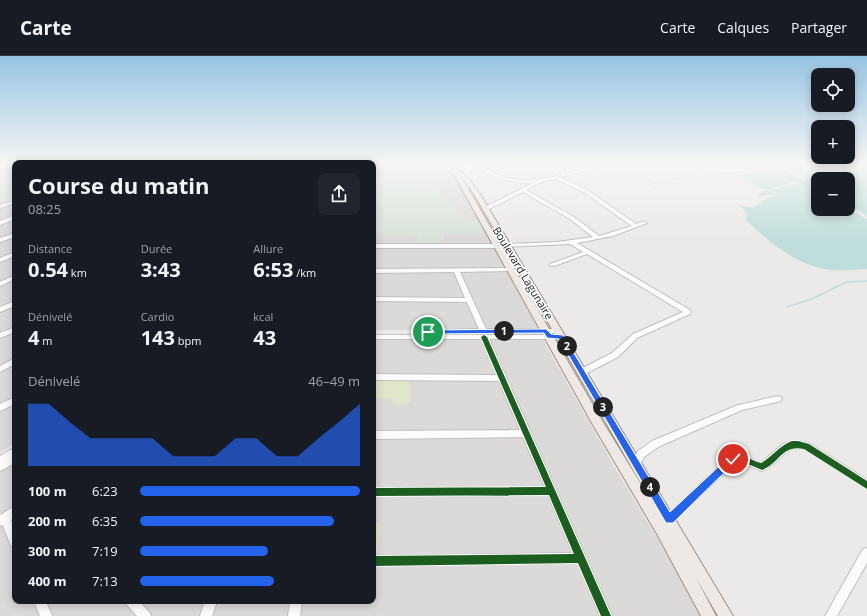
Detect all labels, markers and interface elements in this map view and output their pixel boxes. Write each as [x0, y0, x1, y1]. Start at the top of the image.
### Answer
text: Carte [20, 15, 72, 41]
text: Carte [660, 18, 695, 37]
text: Calques [717, 18, 769, 37]
text: Partager [791, 18, 847, 37]
map controls [811, 68, 855, 216]
button: locate [811, 68, 855, 112]
button: + [811, 120, 855, 164]
text: Course du matin [28, 170, 209, 200]
button: − [811, 172, 855, 216]
button: share [318, 173, 360, 215]
text: 08:25 [28, 200, 61, 218]
street label: Boulevard Lagunaire [490, 223, 557, 322]
text: Distance [28, 241, 72, 256]
text: Durée [141, 241, 172, 256]
text: Allure [253, 241, 283, 256]
text: 0.54 [28, 256, 68, 283]
text: 3:43 [141, 256, 181, 283]
text: 6:53 [253, 256, 293, 283]
text: km [68, 265, 87, 280]
text: /km [293, 265, 316, 280]
text: Dénivelé [28, 309, 72, 324]
text: Cardio [141, 309, 174, 324]
text: kcal [253, 309, 273, 324]
pin [411, 315, 445, 349]
icon: arrive [417, 321, 439, 343]
pin: 1 [494, 321, 514, 341]
text: 1 [501, 323, 507, 338]
text: 4 [28, 324, 39, 351]
text: 143 [141, 324, 175, 351]
text: 43 [253, 324, 276, 351]
text: m [39, 333, 52, 348]
text: bpm [175, 333, 201, 348]
pin: 2 [557, 336, 577, 356]
text: 2 [564, 338, 570, 353]
text: Dénivelé [28, 372, 80, 390]
text: 46–49 m [308, 372, 360, 390]
pin: 3 [593, 397, 613, 417]
text: 3 [600, 399, 606, 414]
pin [716, 442, 750, 476]
icon: check [722, 448, 744, 470]
pin: 4 [640, 477, 660, 497]
text: 4 [647, 479, 653, 494]
text: 100 m [28, 482, 66, 500]
text: 6:23 [92, 482, 118, 500]
text: 200 m [28, 512, 66, 530]
text: 6:35 [92, 512, 118, 530]
text: 300 m [28, 542, 66, 560]
text: 7:19 [92, 542, 118, 560]
text: 400 m [28, 572, 66, 590]
text: 7:13 [92, 572, 118, 590]

